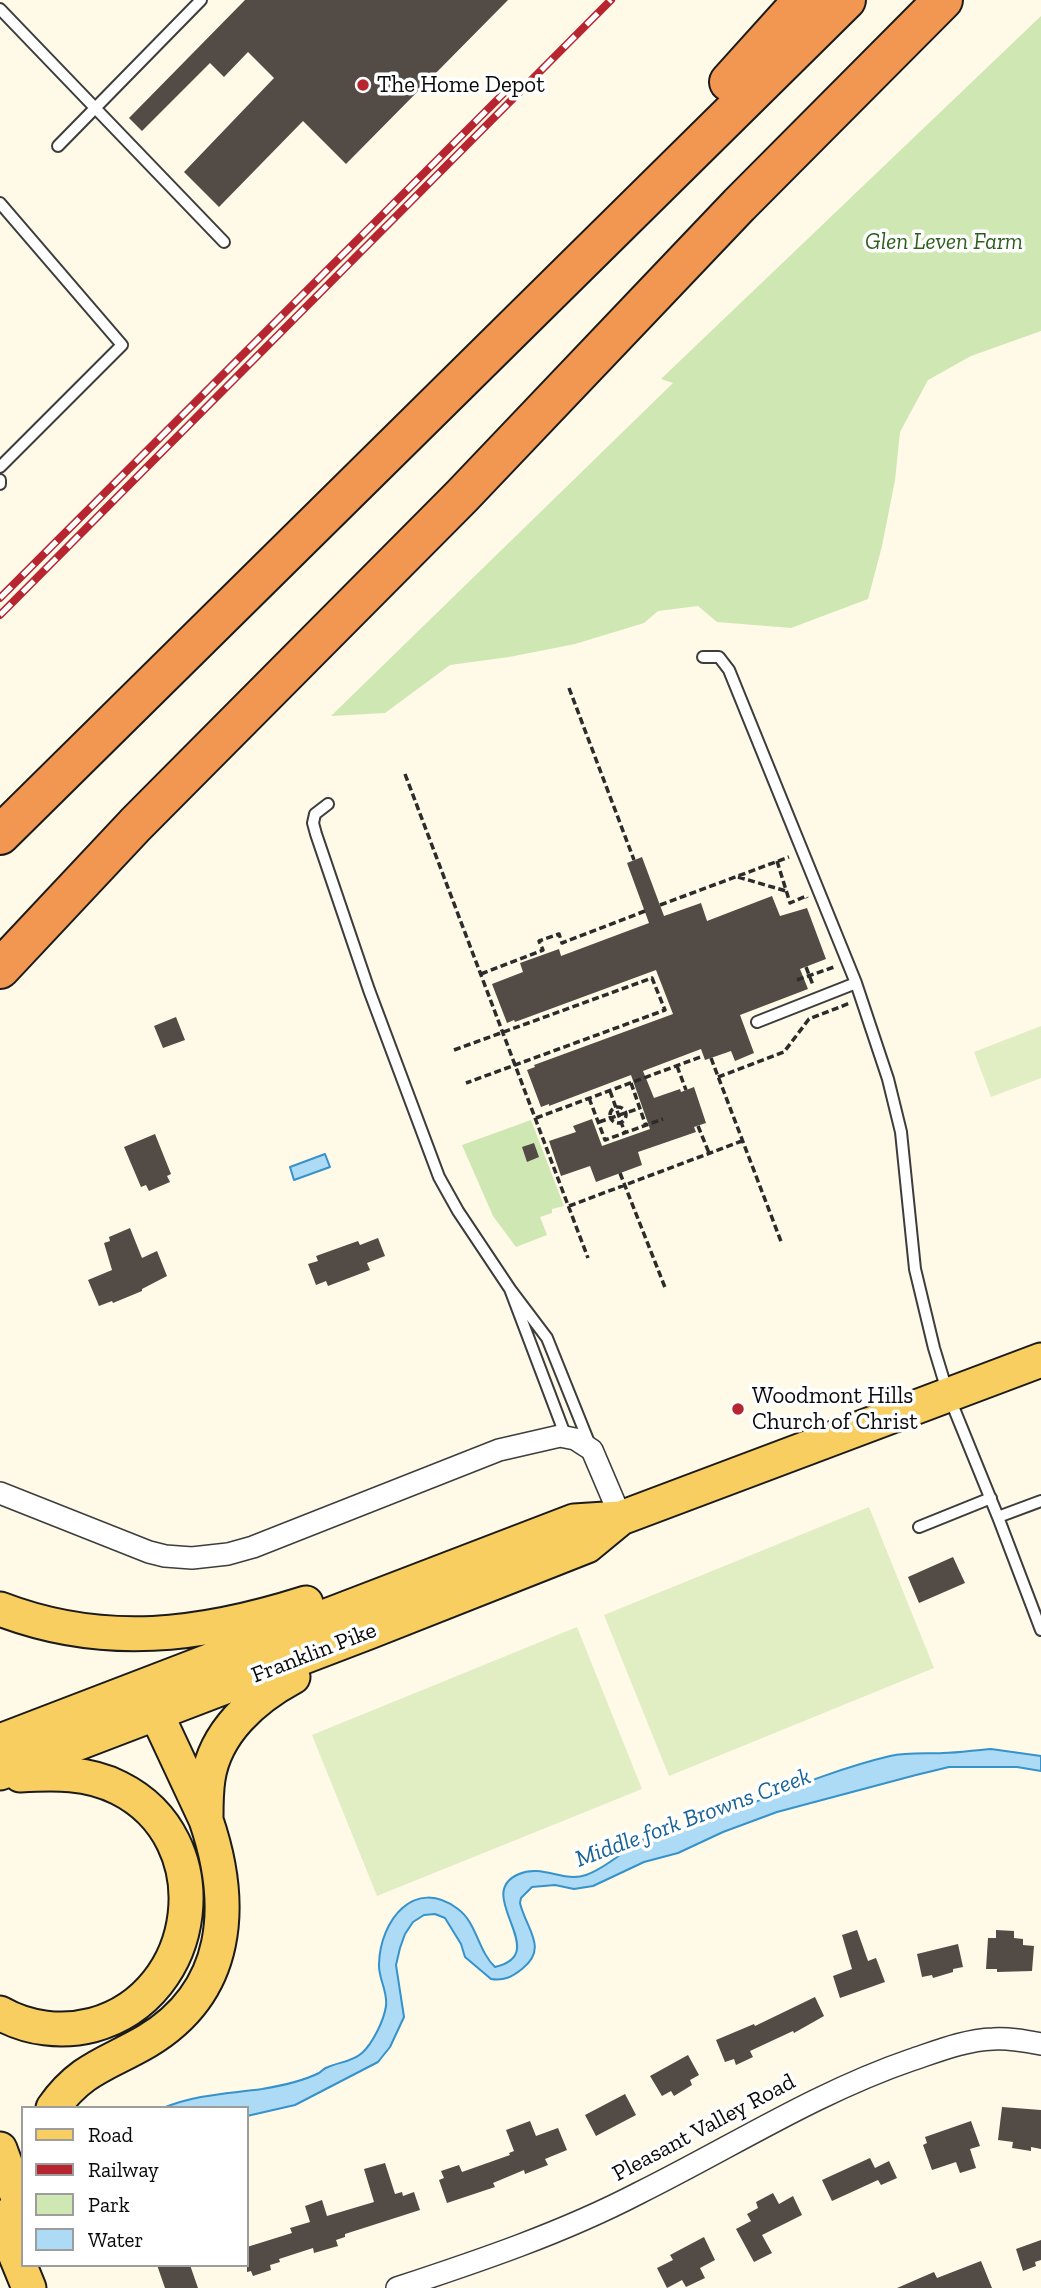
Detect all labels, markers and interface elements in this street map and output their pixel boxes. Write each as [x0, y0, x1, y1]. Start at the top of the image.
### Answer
place label: The Home Depot [377, 71, 545, 99]
marker: The Home Depot [355, 77, 371, 93]
park label: Glen Leven Farm [865, 228, 1023, 256]
place label: Woodmont Hills Church of Christ [752, 1382, 918, 1436]
marker: Woodmont Hills Church of Christ [730, 1401, 746, 1417]
street label: Franklin Pike [248, 1617, 380, 1689]
water label: Middle fork Browns Creek [571, 1762, 815, 1874]
street label: Pleasant Valley Road [608, 2068, 800, 2188]
legend [21, 2106, 248, 2267]
text: Road [88, 2122, 133, 2147]
text: Railway [88, 2157, 159, 2182]
text: Park [88, 2192, 130, 2217]
text: Water [88, 2227, 143, 2252]

